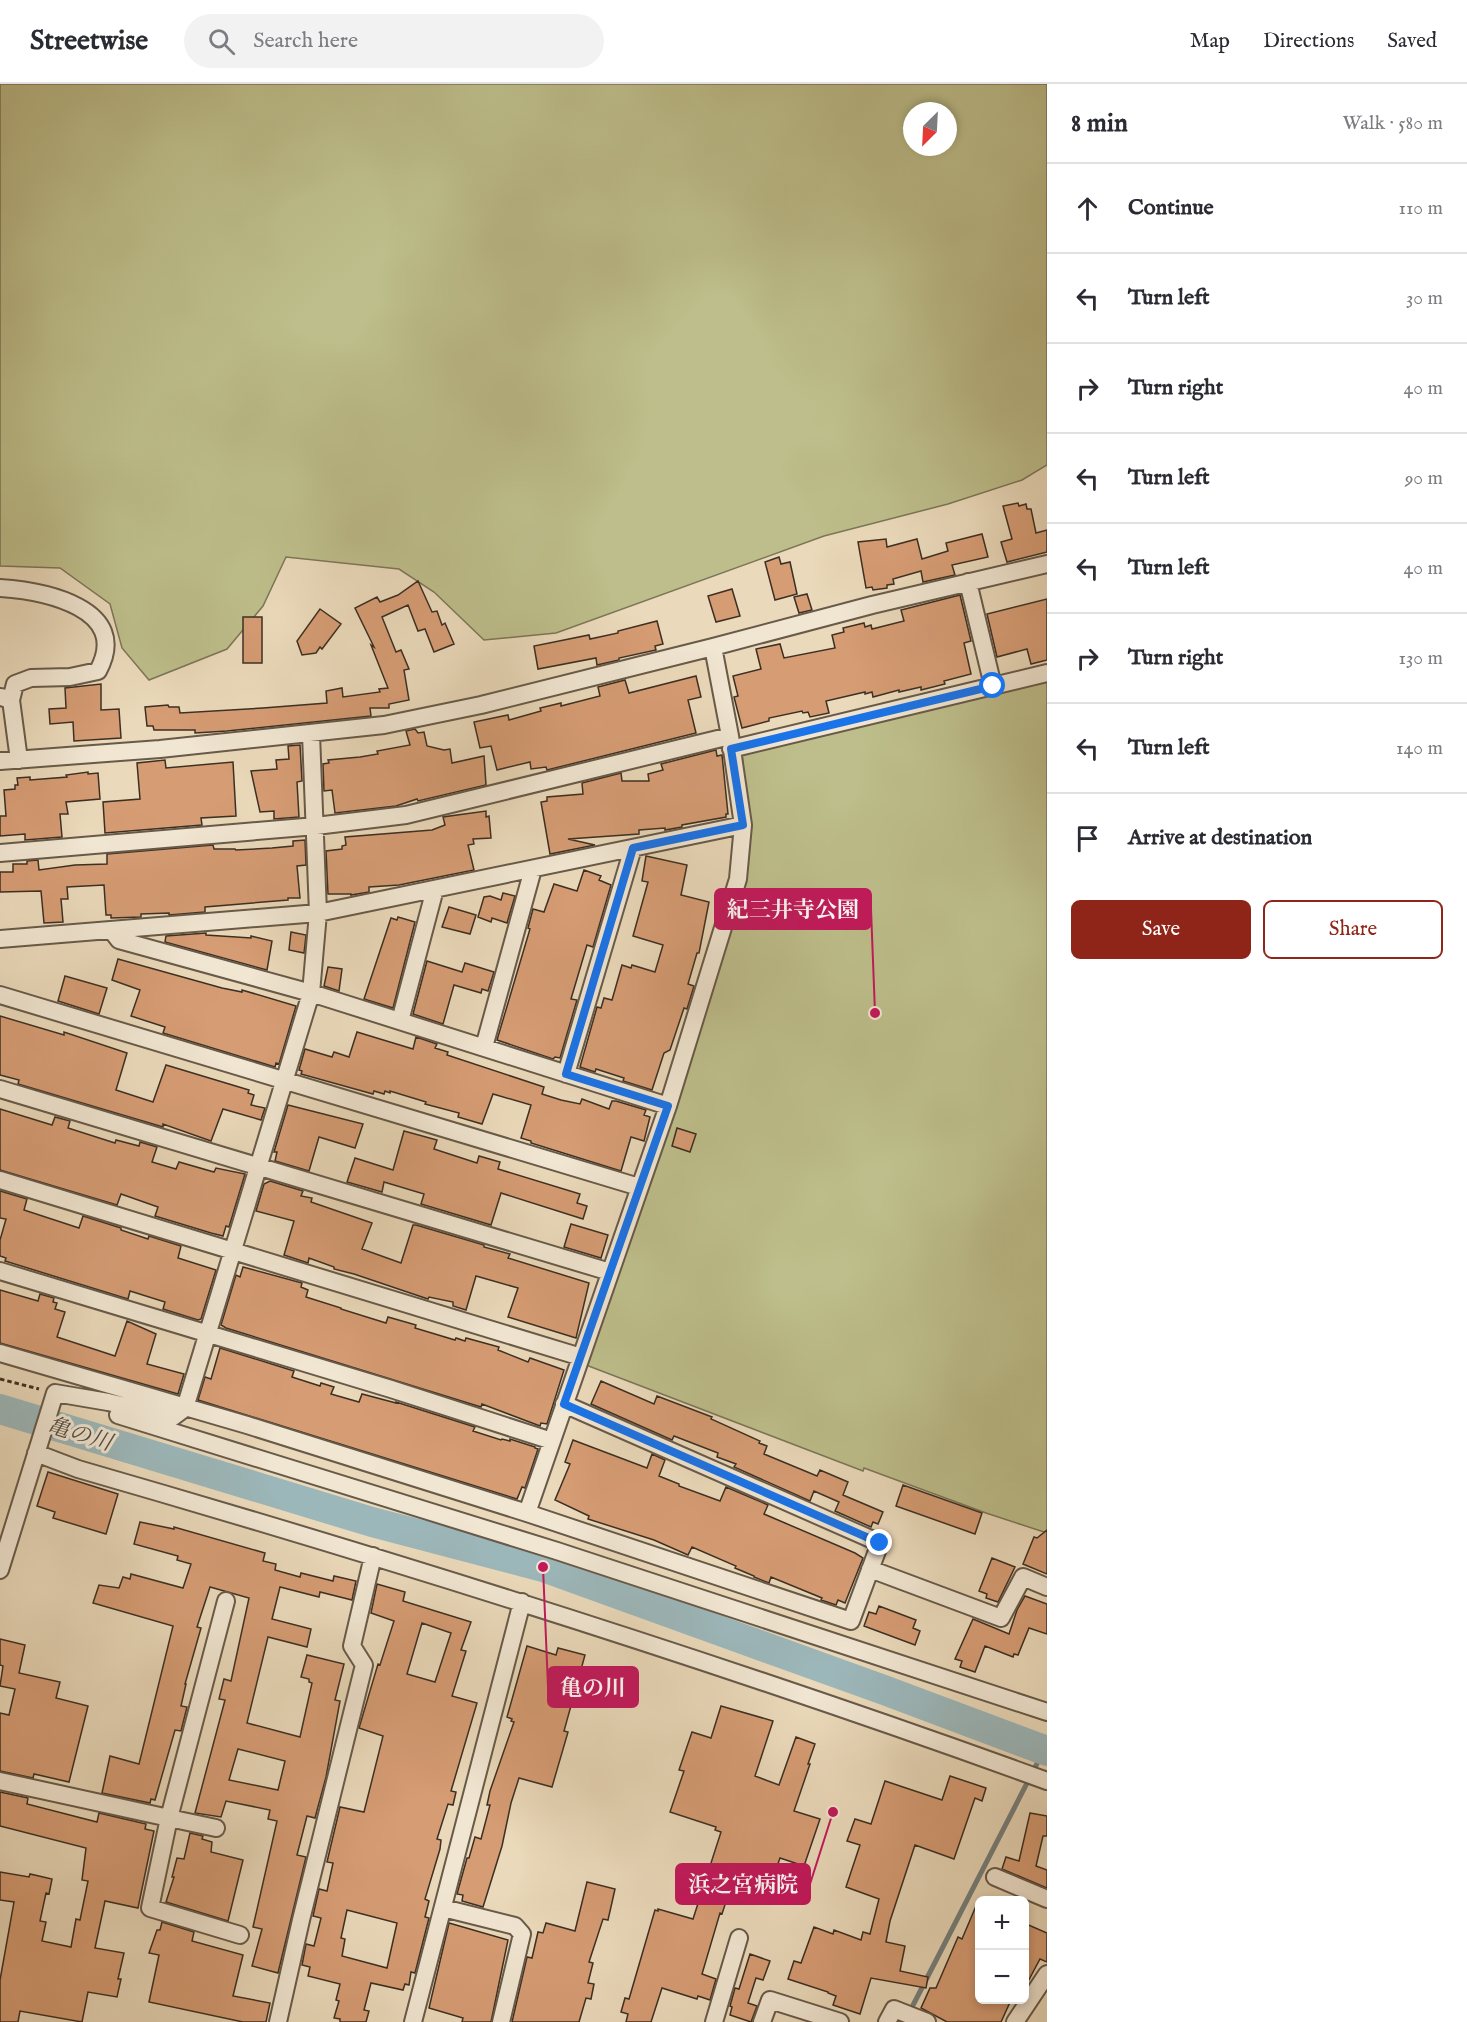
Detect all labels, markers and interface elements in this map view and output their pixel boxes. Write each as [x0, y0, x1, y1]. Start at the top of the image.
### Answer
search box [184, 14, 604, 68]
text: Streetwise [30, 24, 148, 59]
icon: search [205, 25, 238, 58]
text: Search here [253, 27, 358, 55]
text: Map [1190, 28, 1230, 55]
text: Directions [1263, 28, 1354, 55]
text: Saved [1387, 28, 1437, 55]
north arrow [903, 102, 957, 156]
text: 8 min [1071, 107, 1128, 140]
text: Walk · 580 m [1342, 111, 1443, 136]
icon: ahead [1071, 192, 1104, 225]
text: Continue [1128, 194, 1214, 222]
text: 110 m [1399, 196, 1443, 221]
icon: left [1071, 282, 1104, 315]
text: Turn left [1128, 284, 1210, 312]
text: 30 m [1406, 286, 1443, 311]
icon: right [1071, 372, 1104, 405]
text: Turn right [1128, 374, 1223, 402]
text: 40 m [1404, 376, 1443, 401]
icon: left [1071, 462, 1104, 495]
text: Turn left [1128, 464, 1210, 492]
text: 90 m [1405, 466, 1443, 491]
icon: left [1071, 552, 1104, 585]
text: Turn left [1128, 554, 1210, 582]
text: 40 m [1404, 556, 1443, 581]
icon: right [1071, 642, 1104, 675]
text: Turn right [1128, 644, 1223, 672]
text: 130 m [1398, 646, 1443, 671]
route start [979, 672, 1005, 698]
icon: left [1071, 732, 1104, 765]
text: Turn left [1128, 734, 1210, 762]
text: 140 m [1396, 736, 1443, 761]
icon: arrive [1071, 822, 1104, 855]
text: Arrive at destination [1128, 824, 1312, 852]
callout: 紀三井寺公園 [715, 889, 871, 929]
text: 紀三井寺公園 [727, 897, 859, 925]
button: Save [1071, 900, 1251, 959]
button: Share [1263, 900, 1443, 959]
water label: 亀の川 [44, 1412, 117, 1459]
route end [866, 1529, 892, 1555]
callout: 亀の川 [548, 1667, 638, 1707]
text: 亀の川 [560, 1675, 626, 1703]
callout: 浜之宮病院 [676, 1864, 810, 1904]
text: 浜之宮病院 [688, 1872, 798, 1900]
map controls [975, 1896, 1029, 2004]
button: + [975, 1896, 1029, 1950]
button: − [975, 1950, 1029, 2004]

